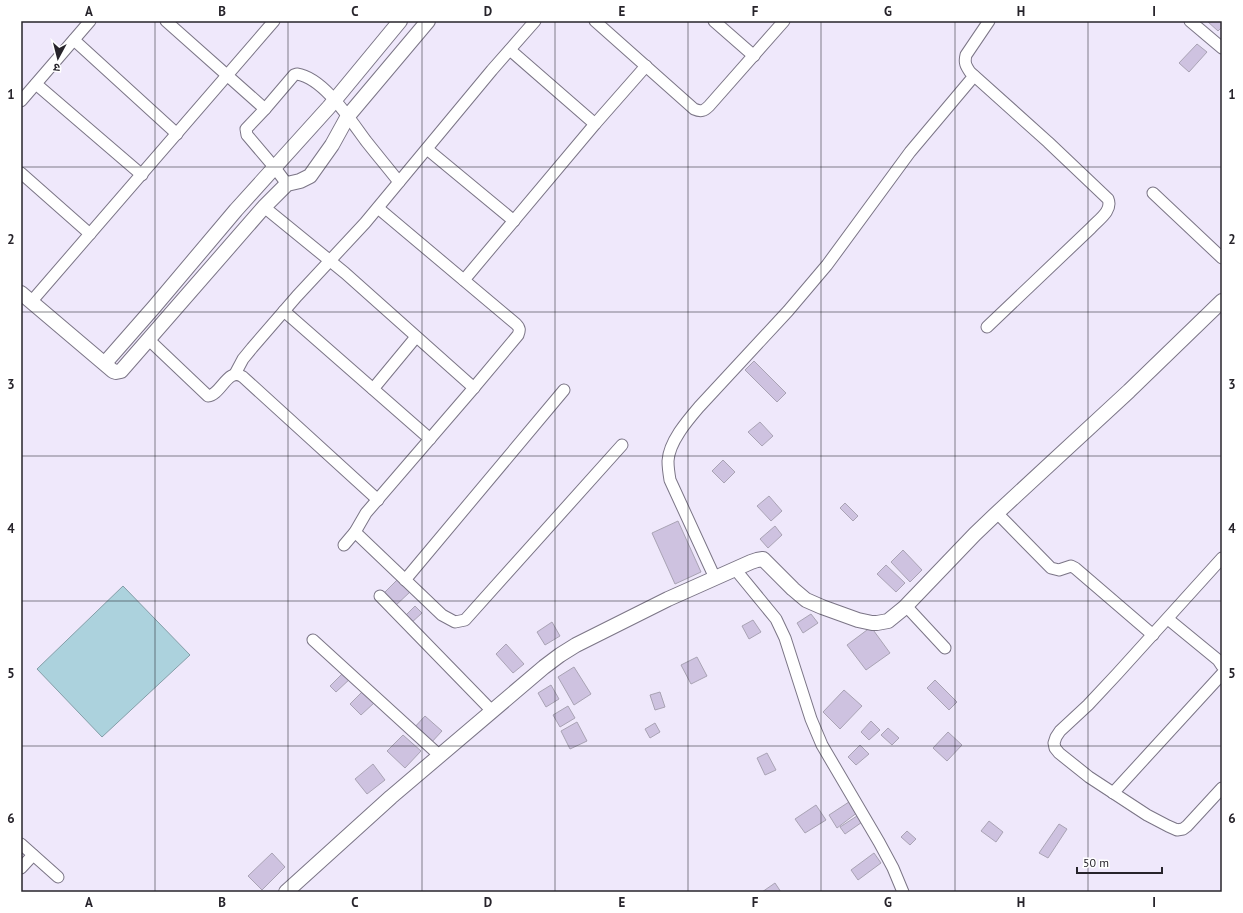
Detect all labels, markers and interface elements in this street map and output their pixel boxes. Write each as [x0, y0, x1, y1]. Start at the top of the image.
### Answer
text: A [85, 3, 93, 20]
text: B [218, 3, 226, 20]
text: C [351, 3, 359, 20]
text: D [484, 3, 492, 20]
text: E [619, 3, 626, 20]
text: F [752, 3, 759, 20]
text: G [884, 3, 892, 20]
text: H [1017, 3, 1025, 20]
text: I [1152, 3, 1156, 20]
north arrow [38, 38, 78, 78]
text: उ [52, 61, 61, 75]
text: 1 [7, 86, 15, 103]
text: 1 [1228, 86, 1236, 103]
text: 2 [7, 231, 15, 248]
text: 2 [1228, 231, 1236, 248]
text: 3 [7, 376, 15, 393]
text: 3 [1228, 376, 1236, 393]
text: 4 [7, 520, 15, 537]
text: 4 [1228, 520, 1236, 537]
text: 5 [7, 665, 15, 682]
text: 5 [1228, 665, 1236, 682]
text: 6 [7, 810, 15, 827]
text: 6 [1228, 810, 1236, 827]
scale bar [1077, 849, 1162, 875]
text: 50 m [1083, 855, 1109, 870]
text: A [85, 894, 93, 911]
text: B [218, 894, 226, 911]
text: C [351, 894, 359, 911]
text: D [484, 894, 492, 911]
text: E [619, 894, 626, 911]
text: F [752, 894, 759, 911]
text: G [884, 894, 892, 911]
text: H [1017, 894, 1025, 911]
text: I [1152, 894, 1156, 911]

